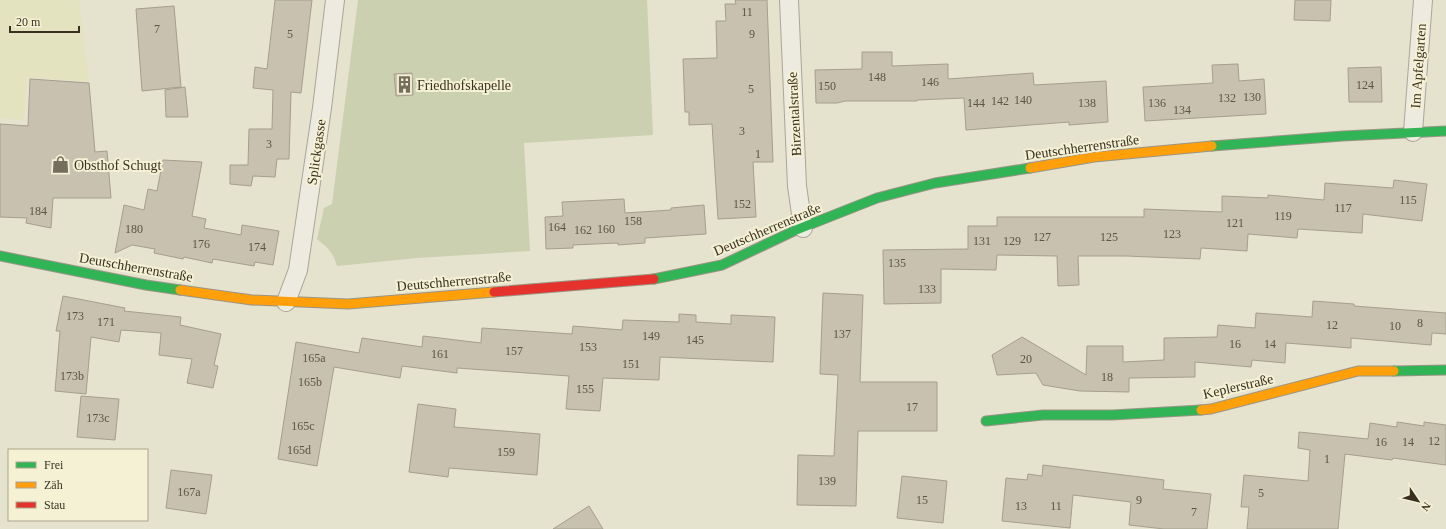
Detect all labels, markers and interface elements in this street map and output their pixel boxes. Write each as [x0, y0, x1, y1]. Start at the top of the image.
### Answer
house number: 11 [741, 5, 753, 19]
scale bar [10, 8, 79, 34]
text: 20 m [16, 15, 41, 29]
house number: 7 [154, 22, 160, 36]
street label: Im Apfelgarten [1408, 23, 1429, 109]
house number: 5 [287, 27, 293, 41]
house number: 9 [749, 27, 755, 41]
house number: 148 [868, 70, 886, 84]
street label: Birzentalstraße [785, 71, 804, 157]
building icon: Friedhofskapelle [394, 75, 414, 95]
house number: 146 [921, 75, 939, 89]
place label: Friedhofskapelle [417, 78, 511, 93]
house number: 124 [1356, 78, 1374, 92]
house number: 150 [818, 79, 836, 93]
house number: 5 [748, 82, 754, 96]
house number: 130 [1243, 90, 1261, 104]
house number: 132 [1218, 91, 1236, 105]
house number: 140 [1014, 93, 1032, 107]
house number: 142 [991, 94, 1009, 108]
house number: 144 [967, 96, 985, 110]
house number: 138 [1078, 96, 1096, 110]
house number: 136 [1148, 96, 1166, 110]
house number: 134 [1173, 103, 1191, 117]
street label: Splickgasse [304, 118, 329, 186]
house number: 3 [739, 124, 745, 138]
street label: Deutschherrenstraße [1024, 132, 1140, 163]
house number: 3 [266, 137, 272, 151]
house number: 1 [755, 147, 761, 161]
shop icon: Obsthof Schugt [51, 155, 71, 175]
place label: Obsthof Schugt [74, 158, 162, 173]
house number: 115 [1399, 193, 1417, 207]
house number: 152 [733, 197, 751, 211]
street label: Deutschherrenstraße [711, 200, 823, 259]
house number: 117 [1334, 201, 1352, 215]
house number: 184 [29, 204, 47, 218]
house number: 119 [1274, 209, 1292, 223]
house number: 158 [624, 214, 642, 228]
house number: 121 [1226, 216, 1244, 230]
house number: 164 [548, 220, 566, 234]
house number: 180 [125, 222, 143, 236]
house number: 160 [597, 222, 615, 236]
house number: 162 [574, 223, 592, 237]
house number: 123 [1163, 227, 1181, 241]
house number: 127 [1033, 230, 1051, 244]
house number: 125 [1100, 230, 1118, 244]
house number: 131 [973, 234, 991, 248]
house number: 129 [1003, 234, 1021, 248]
house number: 176 [192, 237, 210, 251]
house number: 174 [248, 240, 266, 254]
street label: Deutschherrenstraße [78, 250, 194, 285]
house number: 135 [888, 256, 906, 270]
street label: Deutschherrenstraße [396, 269, 512, 294]
house number: 133 [918, 282, 936, 296]
house number: 173 [66, 309, 84, 323]
house number: 171 [97, 315, 115, 329]
house number: 8 [1417, 316, 1423, 330]
house number: 12 [1326, 318, 1338, 332]
house number: 10 [1389, 319, 1401, 333]
house number: 137 [833, 327, 851, 341]
house number: 149 [642, 329, 660, 343]
house number: 145 [686, 333, 704, 347]
house number: 16 [1229, 337, 1241, 351]
house number: 14 [1264, 337, 1276, 351]
house number: 153 [579, 340, 597, 354]
house number: 157 [505, 344, 523, 358]
house number: 161 [431, 347, 449, 361]
house number: 165a [302, 351, 326, 365]
house number: 20 [1020, 352, 1032, 366]
house number: 151 [622, 357, 640, 371]
house number: 173b [60, 369, 84, 383]
house number: 18 [1101, 370, 1113, 384]
street label: Keplerstraße [1202, 371, 1275, 402]
house number: 165b [298, 375, 322, 389]
house number: 155 [576, 382, 594, 396]
house number: 17 [906, 400, 918, 414]
house number: 173c [86, 411, 110, 425]
house number: 165c [291, 419, 315, 433]
house number: 12 [1428, 434, 1440, 448]
house number: 16 [1375, 435, 1387, 449]
house number: 14 [1402, 435, 1414, 449]
house number: 165d [287, 443, 311, 457]
house number: 159 [497, 445, 515, 459]
legend [8, 449, 148, 521]
house number: 1 [1324, 452, 1330, 466]
text: Frei [44, 458, 64, 472]
house number: 139 [818, 474, 836, 488]
text: Zäh [44, 478, 63, 492]
north arrow [1398, 481, 1438, 521]
house number: 167a [177, 485, 201, 499]
house number: 5 [1258, 486, 1264, 500]
house number: 15 [916, 493, 928, 507]
house number: 9 [1136, 493, 1142, 507]
text: Stau [44, 498, 65, 512]
house number: 13 [1015, 499, 1027, 513]
house number: 11 [1050, 499, 1062, 513]
text: N [1419, 500, 1433, 513]
house number: 7 [1191, 505, 1197, 519]

